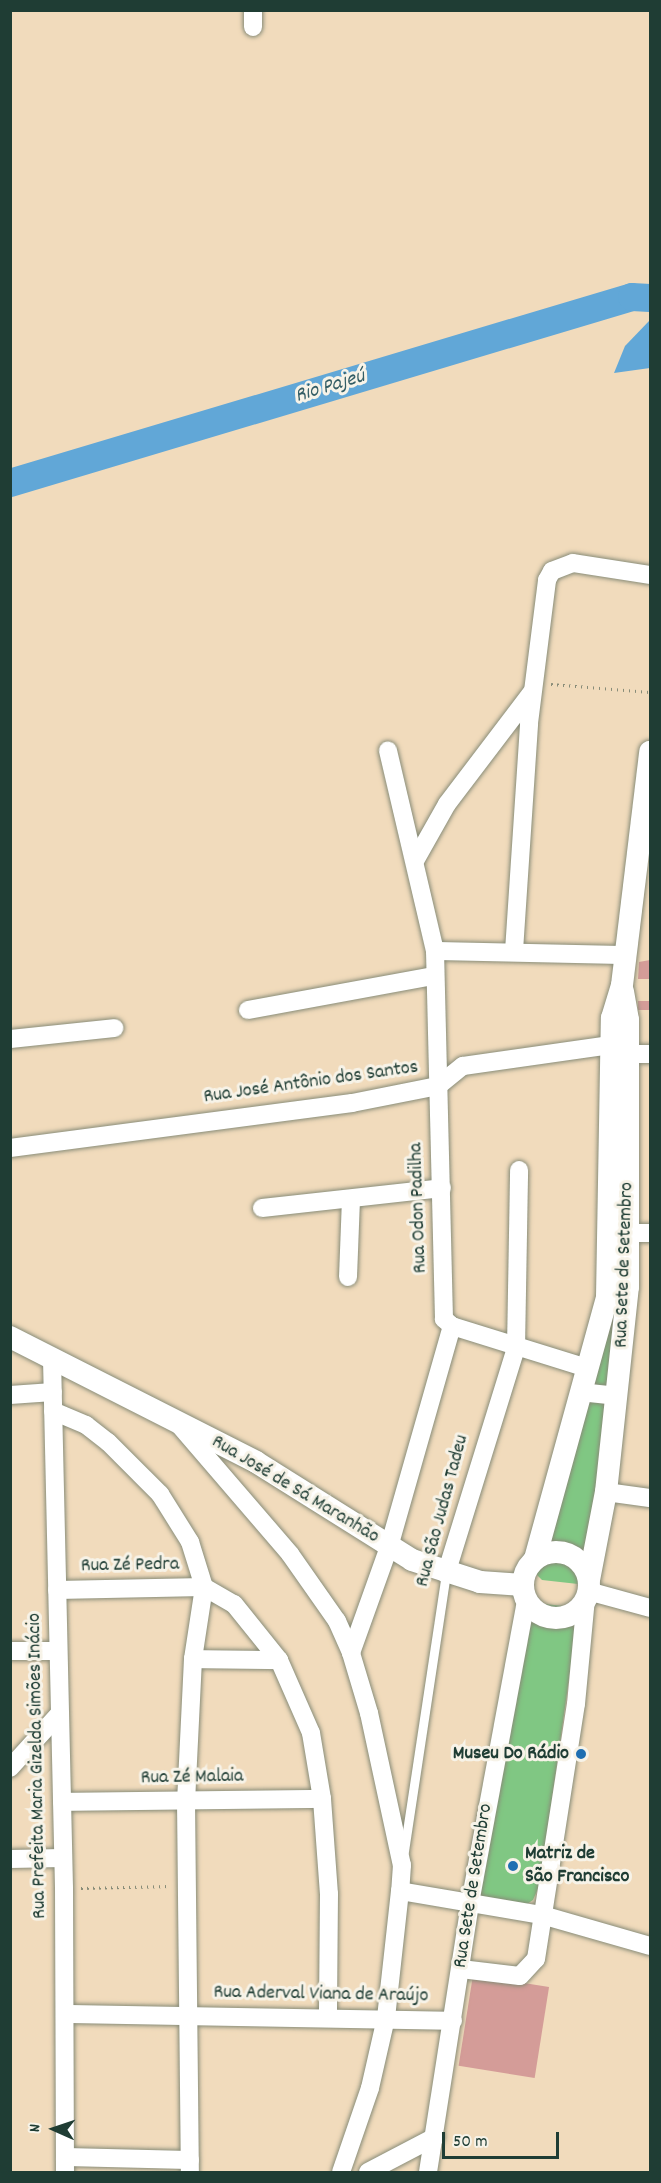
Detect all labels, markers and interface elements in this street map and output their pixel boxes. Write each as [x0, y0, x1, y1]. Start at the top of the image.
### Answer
water label: Rio Pajeú [292, 365, 368, 409]
street label: Rua José Antônio dos Santos [202, 1056, 420, 1110]
street label: Rua Odon Padilha [405, 1142, 433, 1274]
street label: Rua Sete de Setembro [610, 1182, 640, 1348]
street label: Rua José de Sá Maranhão [207, 1430, 383, 1550]
street label: Rua São Judas Tadeu [411, 1432, 475, 1590]
street label: Rua Zé Pedra [81, 1553, 179, 1579]
street label: Rua Prefeita Maria Gizelda Simões Inácio [23, 1613, 53, 1919]
place label: Museu Do Rádio [453, 1742, 569, 1766]
marker: Museu Do Rádio [574, 1747, 588, 1761]
street label: Rua Zé Malaia [140, 1765, 244, 1791]
street label: Rua Sete de Setembro [449, 1802, 499, 1970]
place label: Matriz de São Francisco [525, 1842, 629, 1889]
marker: Matriz de São Francisco [506, 1859, 520, 1873]
street label: Rua Aderval Viana de Araújo [213, 1981, 429, 2009]
north arrow [24, 2099, 84, 2159]
scale bar [445, 2120, 562, 2158]
text: N [24, 2123, 47, 2133]
text: 50 m [453, 2130, 488, 2155]

